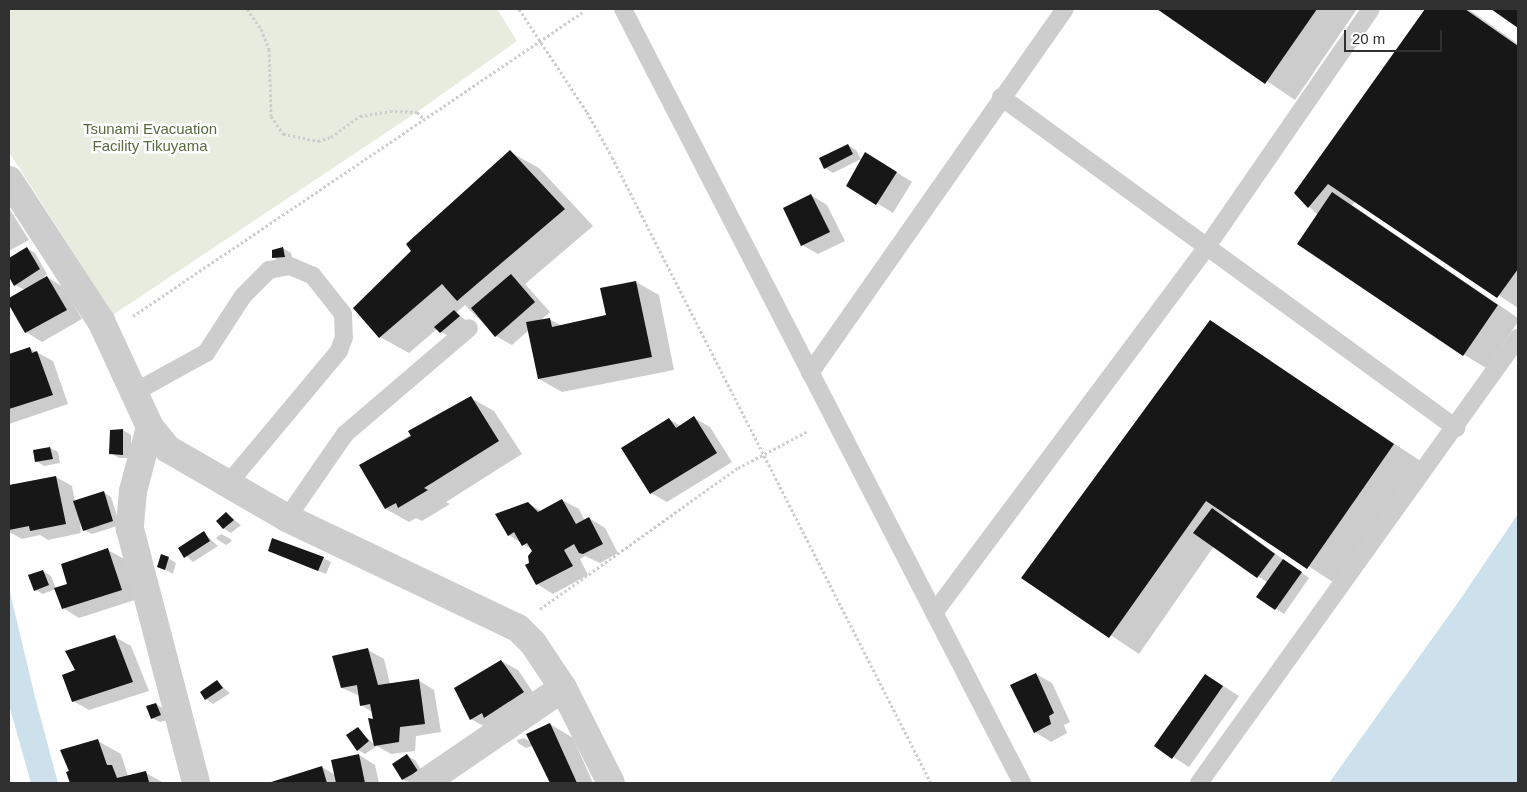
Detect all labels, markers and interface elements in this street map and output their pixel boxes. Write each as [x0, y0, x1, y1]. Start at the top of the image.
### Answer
scale bar [1347, 20, 1444, 52]
text: 20 m [1352, 30, 1385, 47]
park label: Tsunami Evacuation Facility Tikuyama [83, 119, 217, 154]

